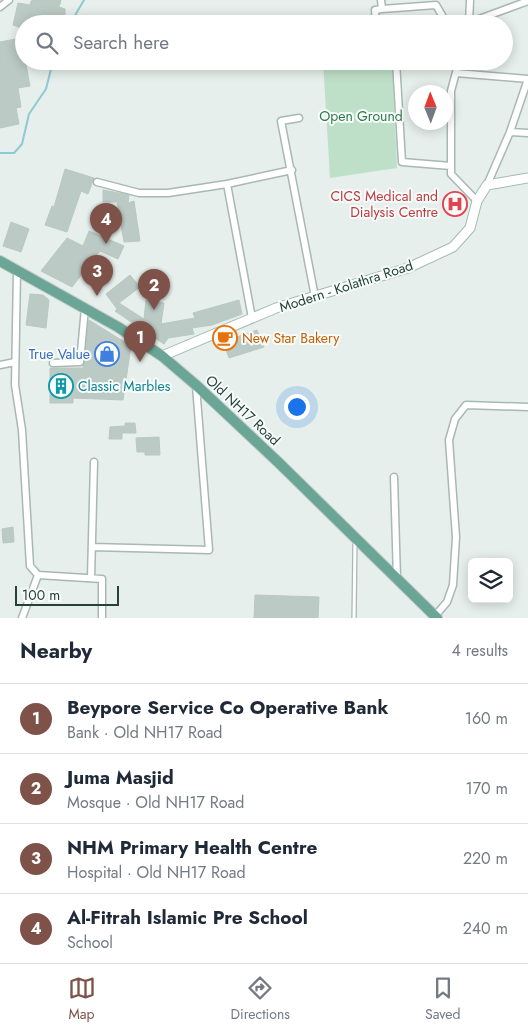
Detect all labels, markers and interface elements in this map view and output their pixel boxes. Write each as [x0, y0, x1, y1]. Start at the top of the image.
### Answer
search box [15, 15, 513, 70]
icon: search [33, 29, 61, 57]
text: Search here [73, 29, 169, 56]
north arrow [408, 85, 453, 130]
park label: Open Ground [319, 106, 403, 126]
place label: CICS Medical and Dialysis Centre [330, 186, 438, 222]
hospital icon: CICS Medical and Dialysis Centre [442, 191, 468, 217]
pin: 4 [90, 203, 122, 244]
pin: 3 [81, 255, 113, 296]
street label: Modern - Kolathra Road [277, 255, 415, 317]
pin: 2 [138, 269, 170, 310]
pin: 1 [124, 321, 156, 362]
cafe icon: New Star Bakery [212, 325, 238, 351]
place label: New Star Bakery [242, 328, 340, 348]
shop icon: True Value [94, 341, 120, 367]
place label: True Value [29, 344, 90, 364]
street label: Old NH17 Road [201, 370, 285, 450]
building icon: Classic Marbles [48, 373, 74, 399]
place label: Classic Marbles [78, 376, 171, 396]
your location [284, 394, 310, 420]
map controls [468, 558, 513, 603]
button: layers [468, 558, 513, 603]
scale bar [15, 583, 119, 606]
text: 100 m [22, 585, 60, 605]
text: Nearby [20, 636, 92, 666]
text: 4 results [452, 639, 508, 662]
text: Beypore Service Co Operative Bank [67, 694, 388, 721]
text: 1 [32, 707, 40, 730]
text: 160 m [465, 707, 508, 730]
text: Bank · Old NH17 Road [67, 721, 222, 744]
text: Juma Masjid [67, 764, 174, 791]
text: 2 [31, 777, 41, 800]
text: 170 m [466, 777, 508, 800]
text: Mosque · Old NH17 Road [67, 791, 244, 814]
text: NHM Primary Health Centre [67, 834, 317, 861]
text: 3 [31, 847, 41, 870]
text: 220 m [463, 847, 508, 870]
text: Hospital · Old NH17 Road [67, 861, 246, 884]
text: Al-Fitrah Islamic Pre School [67, 904, 308, 931]
text: 4 [30, 917, 42, 940]
text: 240 m [463, 917, 508, 940]
text: School [67, 931, 113, 954]
tab: Map [68, 974, 96, 1024]
tab: Directions [231, 974, 290, 1024]
tab: Saved [425, 974, 460, 1024]

